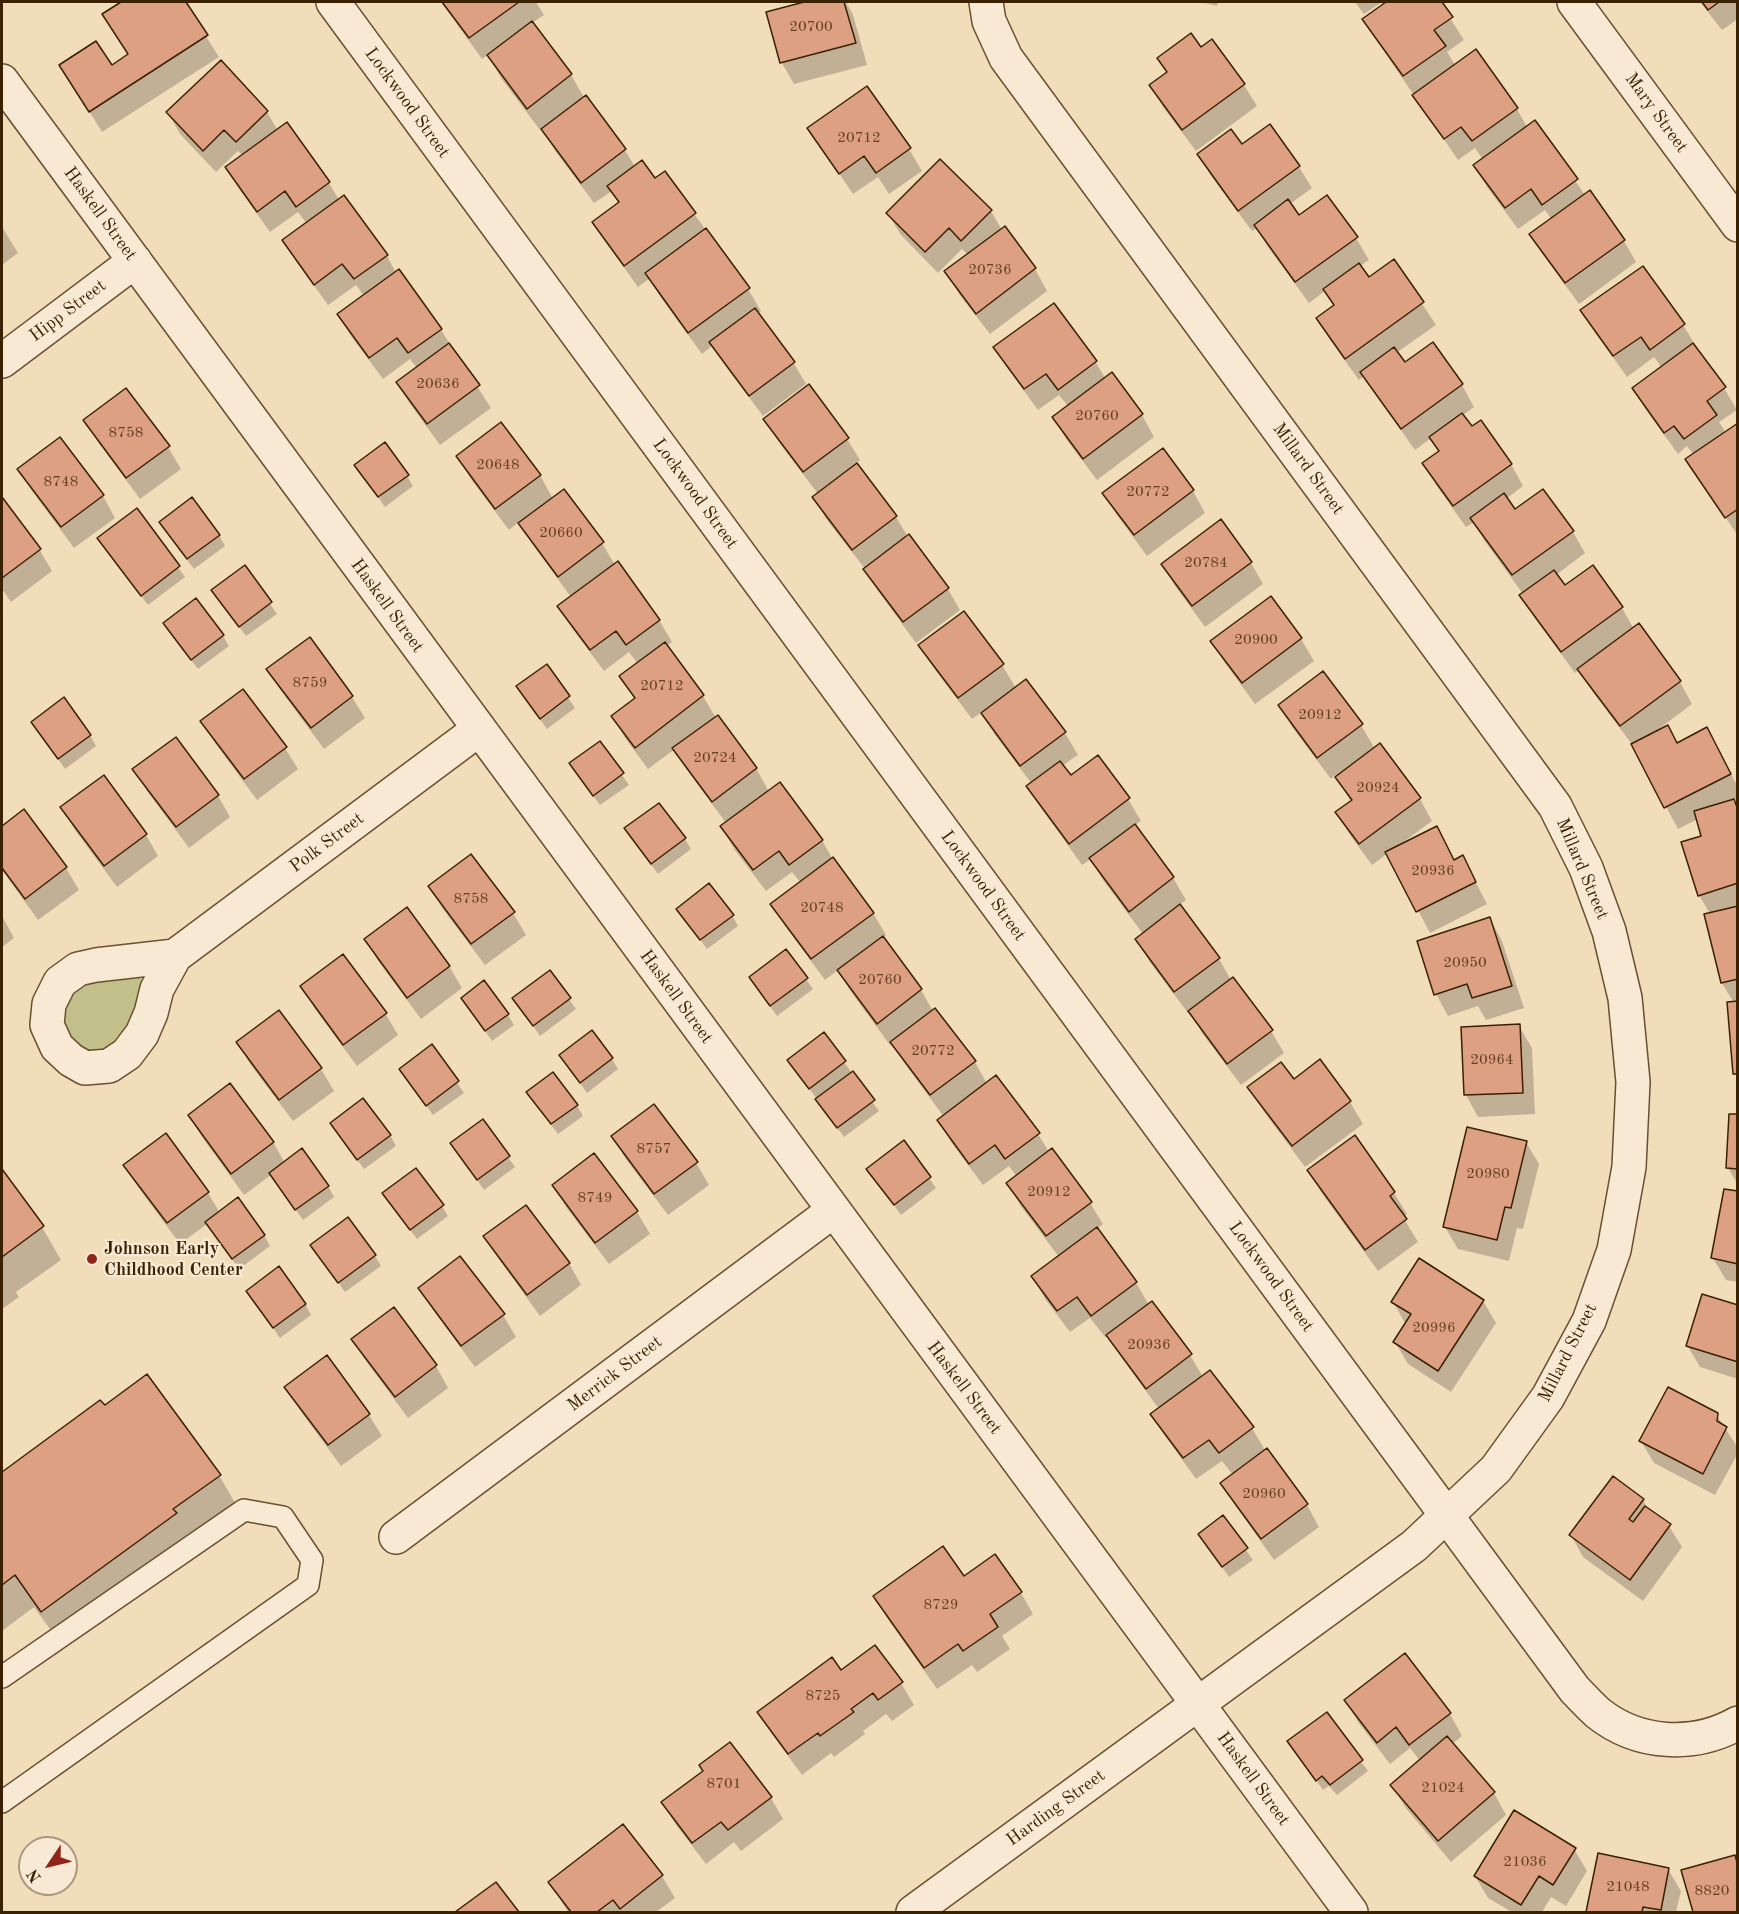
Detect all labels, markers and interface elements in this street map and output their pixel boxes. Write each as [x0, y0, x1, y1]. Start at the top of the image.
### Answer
house number: 20700 [789, 18, 833, 36]
street label: Lockwood Street [360, 44, 454, 162]
street label: Mary Street [1620, 69, 1692, 157]
house number: 20712 [837, 129, 881, 147]
street label: Haskell Street [59, 163, 141, 265]
house number: 20736 [968, 261, 1012, 279]
street label: Hipp Street [25, 275, 111, 347]
house number: 20636 [416, 375, 460, 393]
house number: 20760 [1075, 407, 1119, 425]
street label: Millard Street [1268, 419, 1348, 519]
house number: 8758 [109, 424, 143, 442]
street label: Lockwood Street [648, 435, 742, 553]
house number: 20648 [476, 456, 520, 474]
house number: 8748 [44, 473, 78, 491]
house number: 20772 [1126, 483, 1170, 501]
house number: 20660 [539, 524, 583, 542]
house number: 20784 [1184, 554, 1228, 572]
street label: Haskell Street [346, 555, 428, 657]
house number: 20900 [1234, 631, 1278, 649]
house number: 8759 [293, 674, 327, 692]
house number: 20712 [640, 677, 684, 695]
house number: 20912 [1298, 706, 1342, 724]
house number: 20724 [693, 749, 737, 767]
house number: 20924 [1356, 779, 1400, 797]
street label: Polk Street [286, 808, 368, 878]
street label: Millard Street [1551, 815, 1613, 923]
street label: Lockwood Street [936, 827, 1030, 945]
house number: 20936 [1411, 862, 1455, 880]
house number: 8758 [454, 890, 488, 908]
house number: 20748 [800, 899, 844, 917]
street label: Haskell Street [635, 946, 717, 1048]
house number: 20950 [1443, 954, 1487, 972]
house number: 20760 [858, 971, 902, 989]
house number: 20772 [911, 1042, 955, 1060]
house number: 20964 [1470, 1051, 1514, 1069]
house number: 8757 [637, 1140, 671, 1158]
house number: 20980 [1466, 1165, 1510, 1183]
house number: 20912 [1027, 1183, 1071, 1201]
house number: 8749 [578, 1189, 612, 1207]
street label: Lockwood Street [1224, 1218, 1318, 1336]
place label: Johnson Early Childhood Center [104, 1238, 243, 1280]
marker: Johnson Early Childhood Center [85, 1252, 99, 1266]
street label: Millard Street [1534, 1300, 1602, 1406]
house number: 20996 [1412, 1319, 1456, 1337]
street label: Merrick Street [563, 1331, 667, 1417]
house number: 20936 [1127, 1336, 1171, 1354]
street label: Haskell Street [922, 1337, 1006, 1439]
house number: 20960 [1242, 1485, 1286, 1503]
house number: 8729 [924, 1596, 958, 1614]
house number: 8725 [806, 1687, 840, 1705]
street label: Haskell Street [1212, 1728, 1294, 1830]
street label: Harding Street [1002, 1765, 1110, 1851]
house number: 8701 [707, 1775, 741, 1793]
house number: 21024 [1421, 1779, 1465, 1797]
north arrow [18, 1836, 78, 1896]
house number: 21036 [1503, 1853, 1547, 1871]
text: N [25, 1866, 45, 1885]
house number: 21048 [1606, 1878, 1650, 1896]
house number: 8820 [1695, 1882, 1729, 1900]

